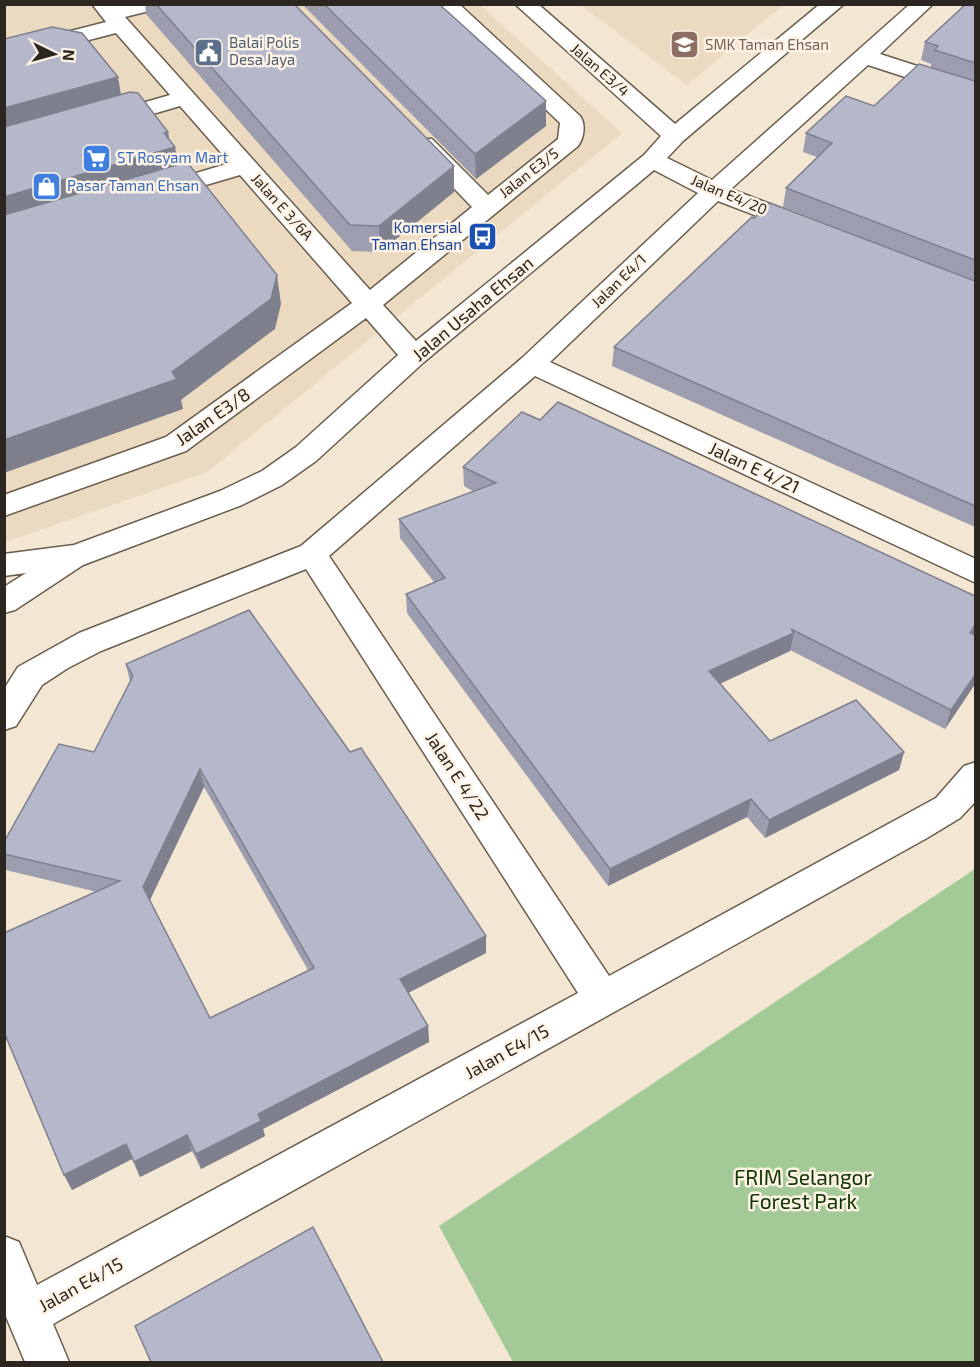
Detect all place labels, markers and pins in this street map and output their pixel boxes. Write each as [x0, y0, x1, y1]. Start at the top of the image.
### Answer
school or university icon: SMK Taman Ehsan [668, 29, 700, 61]
place label: Balai Polis Desa Jaya [229, 33, 299, 68]
place label: SMK Taman Ehsan [705, 35, 829, 53]
public building icon: Balai Polis Desa Jaya [192, 36, 224, 68]
supermarket icon: ST Rosyam Mart [80, 142, 112, 174]
place label: ST Rosyam Mart [117, 148, 228, 166]
shop icon: Pasar Taman Ehsan [30, 170, 62, 202]
place label: Pasar Taman Ehsan [67, 176, 199, 194]
place label: Komersial Taman Ehsan [371, 218, 463, 253]
bus stop icon: Komersial Taman Ehsan [467, 221, 499, 253]

